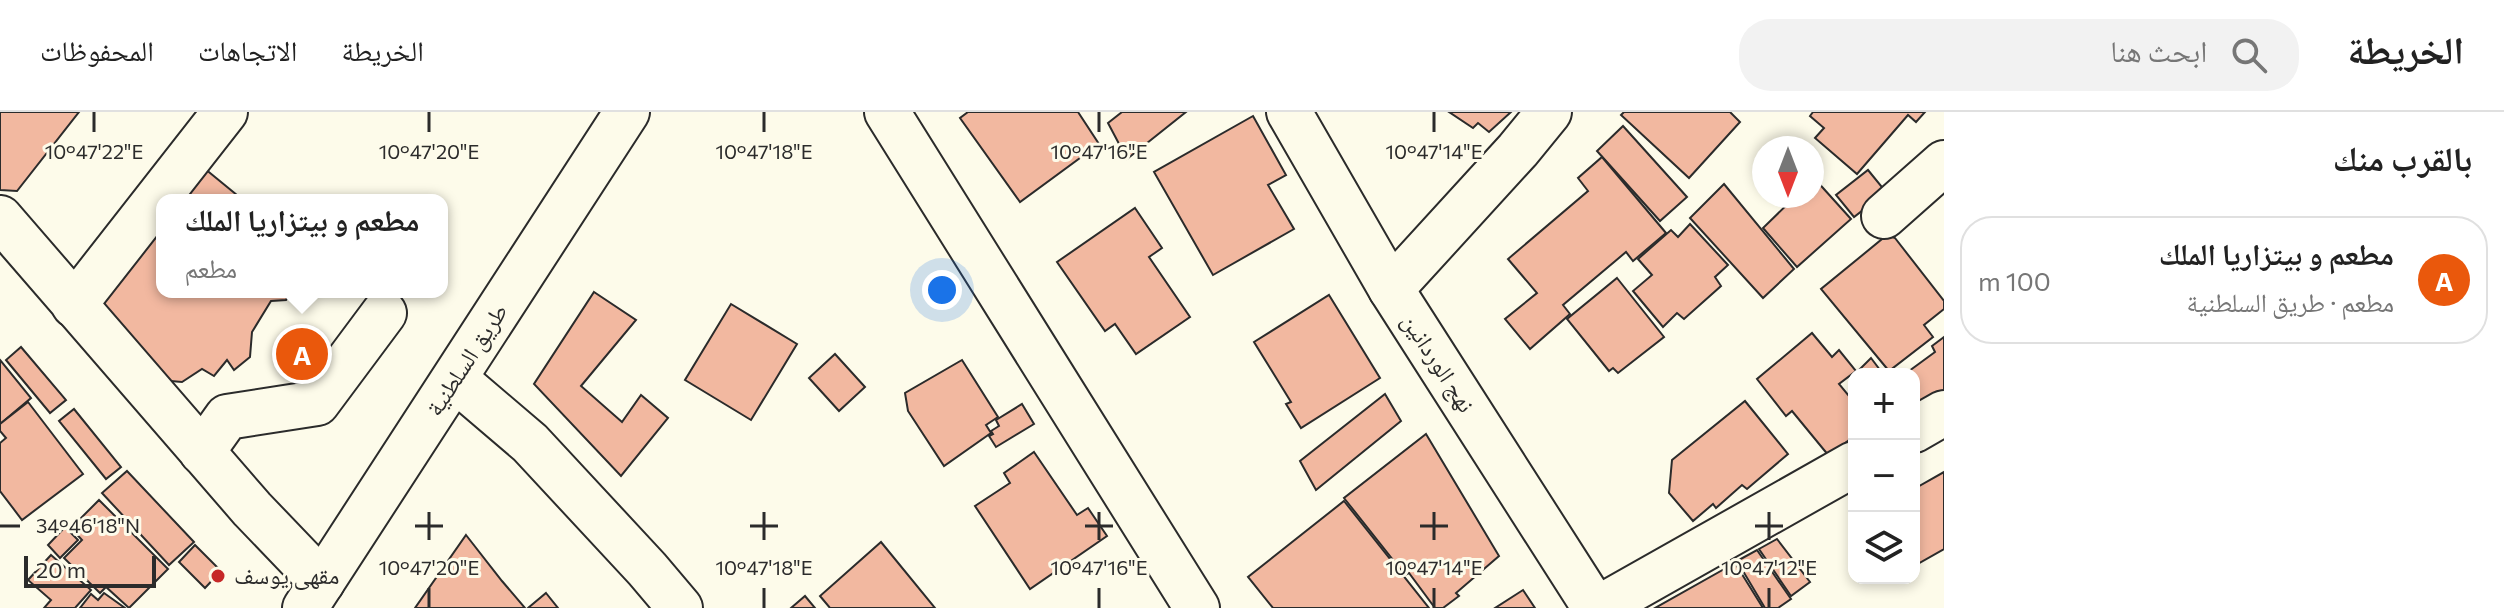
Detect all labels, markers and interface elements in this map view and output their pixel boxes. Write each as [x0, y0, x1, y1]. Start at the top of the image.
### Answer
search box [1739, 19, 2299, 91]
text: الخريطة [2347, 25, 2464, 72]
text: ابحث هنا [2110, 31, 2207, 68]
text: المحفوظات [40, 33, 154, 67]
text: الاتجاهات [198, 33, 297, 67]
text: الخريطة [341, 33, 424, 67]
icon: search [2227, 33, 2271, 77]
north arrow [1752, 136, 1824, 208]
text: بالقرب منك [2333, 136, 2472, 178]
text: 10°47'22"E [45, 139, 143, 163]
text: 10°47'20"E [379, 139, 479, 163]
text: 10°47'18"E [715, 139, 813, 163]
text: 10°47'16"E [1050, 139, 1148, 163]
text: 10°47'14"E [1385, 139, 1483, 163]
popup [156, 194, 448, 298]
text: مطعم و بيتزاريا الملك [184, 200, 420, 237]
text: مطعم و بيتزاريا الملك [2159, 234, 2394, 271]
text: مطعم [184, 252, 237, 283]
text: 100 m [1978, 265, 2051, 296]
text: A [2435, 265, 2453, 296]
your location [922, 270, 962, 310]
text: مطعم · طريق السلطنية [2187, 286, 2394, 317]
street label: طريق السلطنية [419, 298, 514, 421]
street label: نهج الوردانين [1395, 307, 1482, 418]
pin: A [276, 324, 328, 384]
map controls [1848, 368, 1920, 584]
button: + [1848, 368, 1920, 440]
button: − [1848, 440, 1920, 512]
button: layers [1848, 512, 1920, 584]
text: 34°46'18"N [36, 513, 140, 537]
scale bar [24, 552, 156, 588]
text: 10°47'20"E [379, 555, 479, 579]
text: 10°47'18"E [715, 555, 813, 579]
text: 10°47'16"E [1050, 555, 1148, 579]
text: 10°47'14"E [1385, 555, 1483, 579]
text: 10°47'12"E [1721, 555, 1817, 579]
text: 20 m [36, 556, 86, 583]
place label: مقهى يوسف [234, 560, 339, 590]
marker: مقهى يوسف [209, 567, 227, 585]

